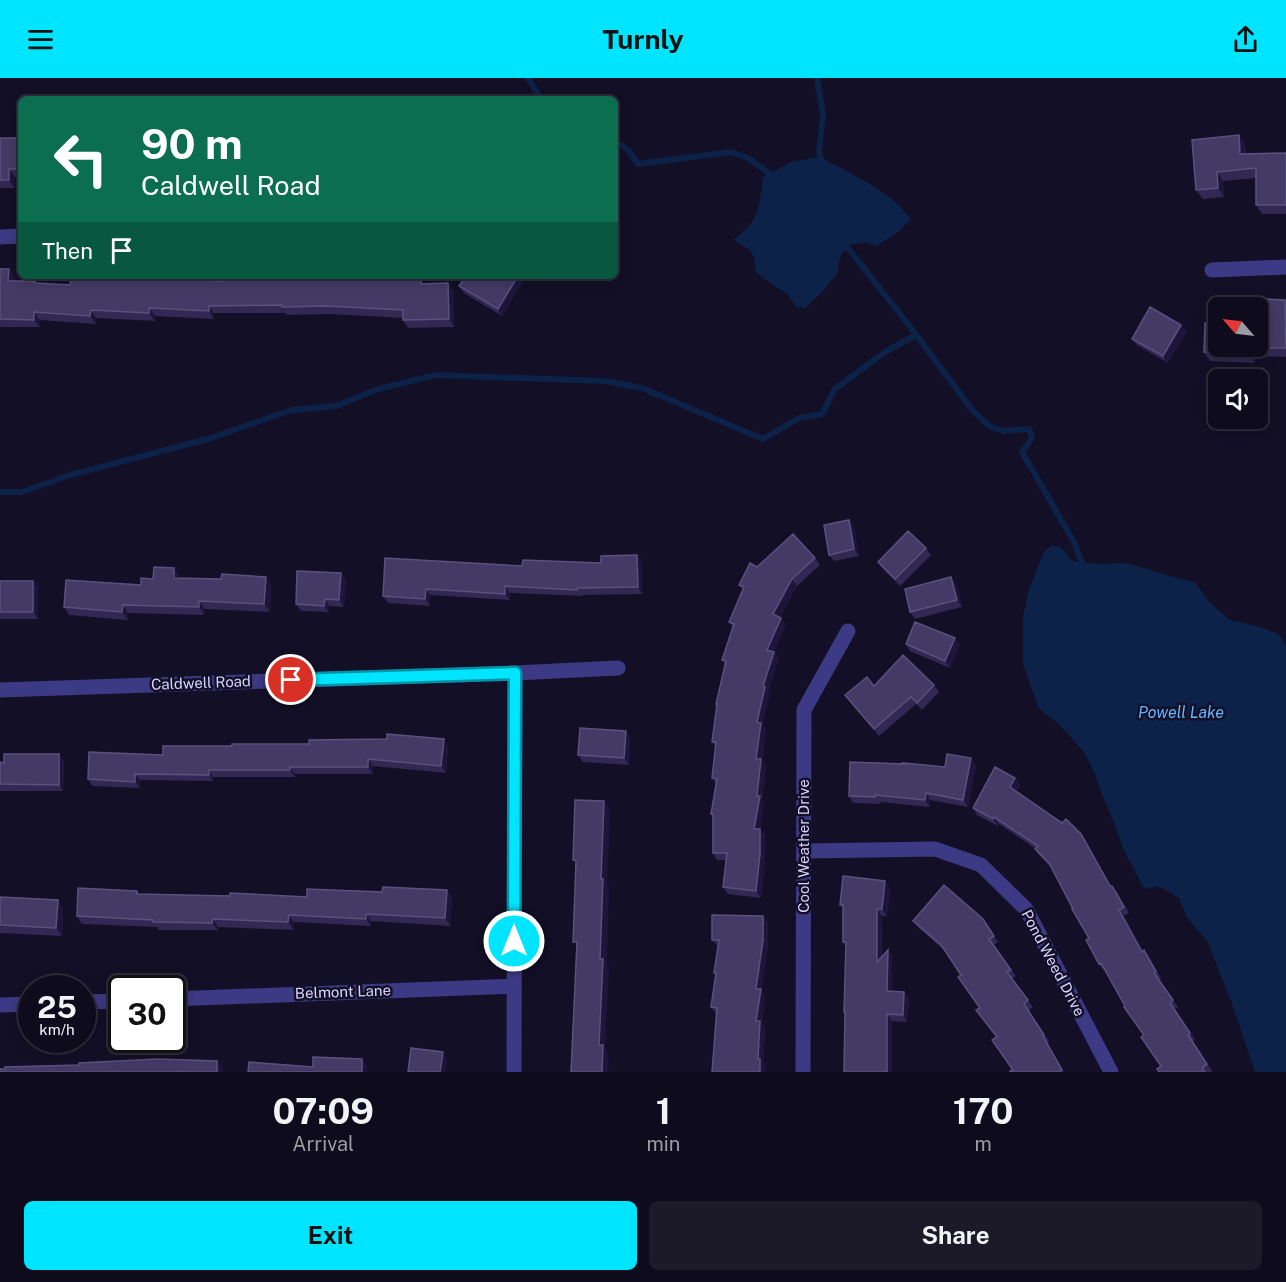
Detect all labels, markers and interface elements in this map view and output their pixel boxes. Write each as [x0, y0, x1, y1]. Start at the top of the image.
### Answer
icon: menu [24, 23, 57, 56]
text: Turnly [602, 23, 684, 55]
icon: share [1229, 23, 1262, 56]
text: 90 m [141, 119, 243, 168]
icon: left [42, 120, 120, 198]
text: Caldwell Road [141, 169, 320, 201]
icon: arrive [105, 234, 138, 267]
text: Then [42, 238, 93, 264]
north arrow [1208, 297, 1268, 357]
map controls [1208, 297, 1268, 429]
button: sound [1208, 369, 1268, 429]
pin [265, 654, 316, 705]
icon: arrive [274, 663, 307, 696]
street label: Caldwell Road [151, 672, 251, 693]
water label: Powell Lake [1138, 703, 1224, 722]
street label: Cool Weather Drive [795, 779, 812, 913]
street label: Pond Weed Drive [1018, 907, 1089, 1019]
position arrow [482, 909, 546, 973]
speed limit sign: 30 [108, 975, 186, 1053]
street label: Belmont Lane [295, 981, 391, 1002]
text: 25 [37, 989, 77, 1025]
text: km/h [39, 1021, 75, 1038]
text: 07:09 [272, 1090, 374, 1132]
text: 1 [656, 1090, 671, 1132]
text: 170 [953, 1090, 1014, 1132]
text: Arrival [292, 1132, 354, 1156]
text: min [646, 1132, 680, 1156]
text: m [975, 1132, 992, 1156]
button: Exit [24, 1201, 637, 1270]
button: Share [649, 1201, 1262, 1270]

